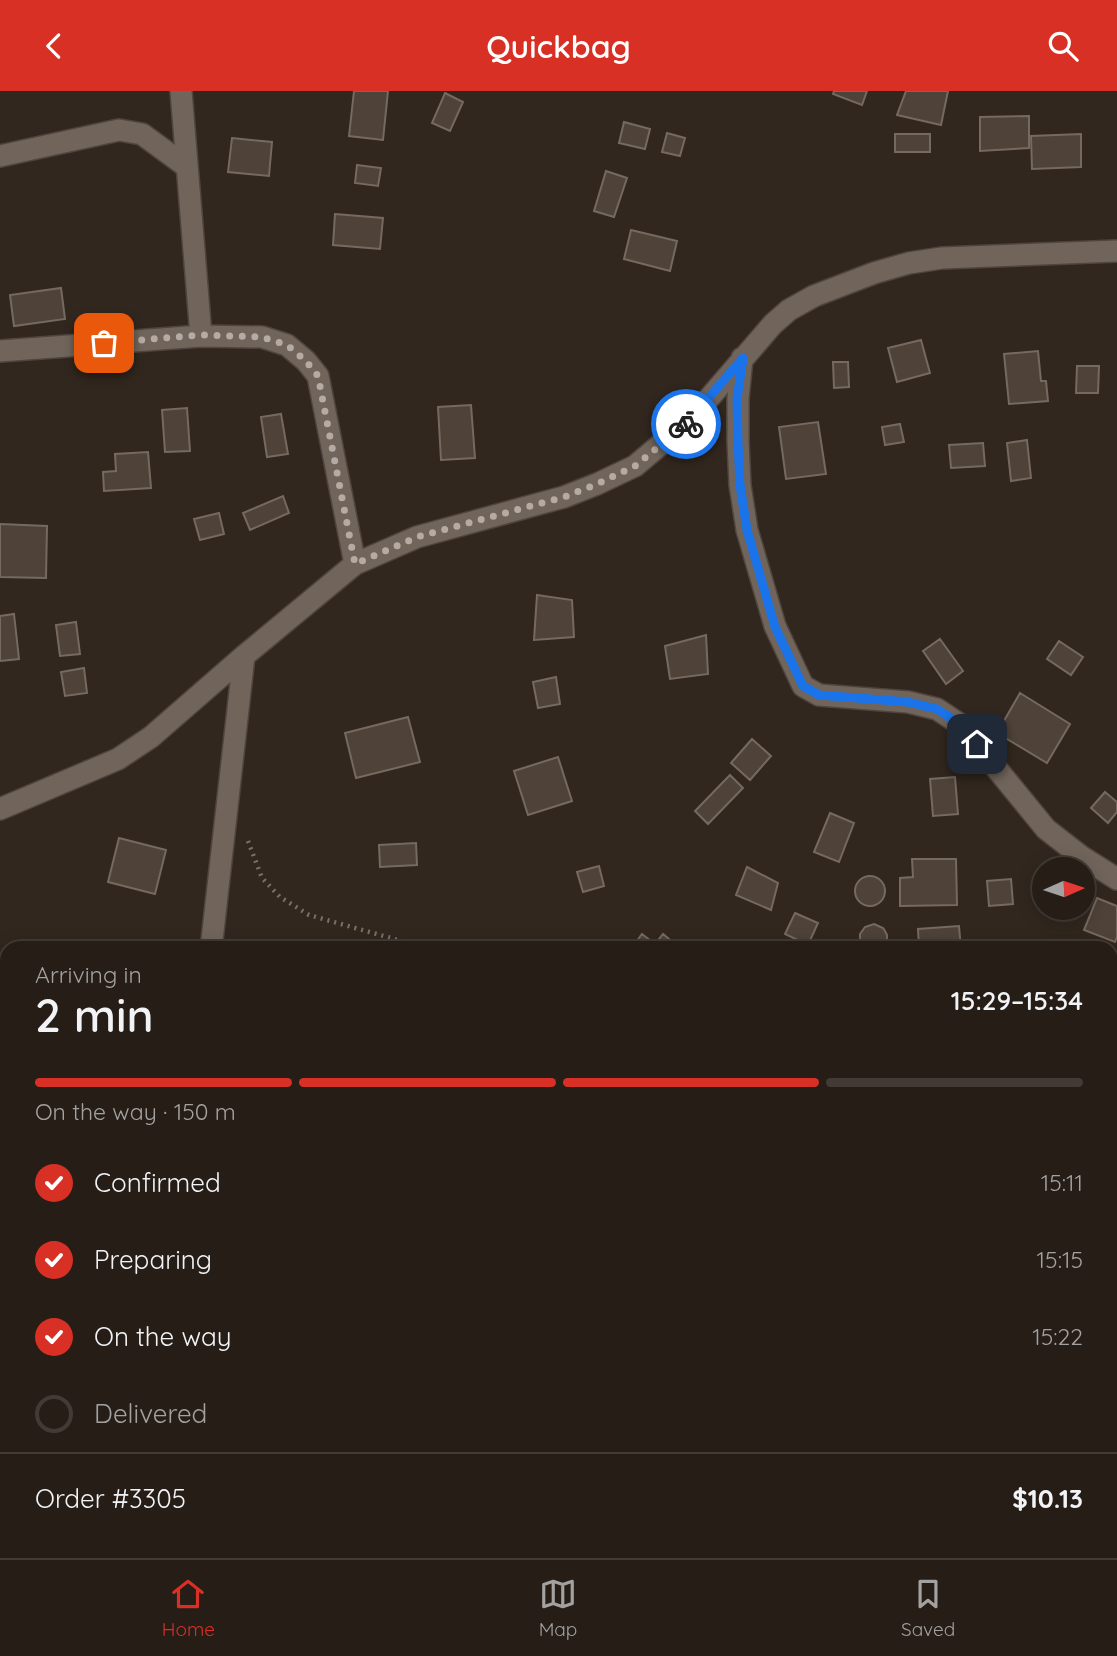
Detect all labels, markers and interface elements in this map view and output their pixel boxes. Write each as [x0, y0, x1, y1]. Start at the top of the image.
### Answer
text: Quickbag [486, 26, 631, 66]
icon: back [35, 27, 73, 65]
icon: search [1044, 27, 1082, 65]
pin [74, 313, 134, 373]
icon: bag [85, 324, 123, 362]
courier [651, 389, 721, 459]
icon: bike [667, 405, 705, 443]
pin [947, 714, 1007, 774]
icon: home [958, 725, 996, 763]
north arrow [1032, 857, 1096, 921]
map controls [1032, 857, 1095, 920]
text: Arriving in [35, 960, 142, 989]
text: 15:29–15:34 [951, 984, 1083, 1017]
text: 2 min [35, 986, 154, 1044]
text: On the way · 150 m [35, 1097, 236, 1126]
icon: check [35, 1164, 73, 1202]
text: Confirmed [94, 1166, 221, 1199]
text: 15:11 [1041, 1168, 1083, 1197]
icon: check [35, 1241, 73, 1279]
text: Preparing [94, 1243, 212, 1276]
text: 15:15 [1037, 1245, 1083, 1274]
icon: check [35, 1318, 73, 1356]
text: On the way [94, 1320, 232, 1353]
text: 15:22 [1032, 1322, 1083, 1351]
text: Delivered [94, 1397, 207, 1430]
text: Order #3305 [35, 1482, 186, 1515]
text: $10.13 [1012, 1482, 1083, 1515]
tab: Home [162, 1575, 215, 1641]
tab: Map [539, 1575, 577, 1641]
tab: Saved [901, 1575, 955, 1641]

